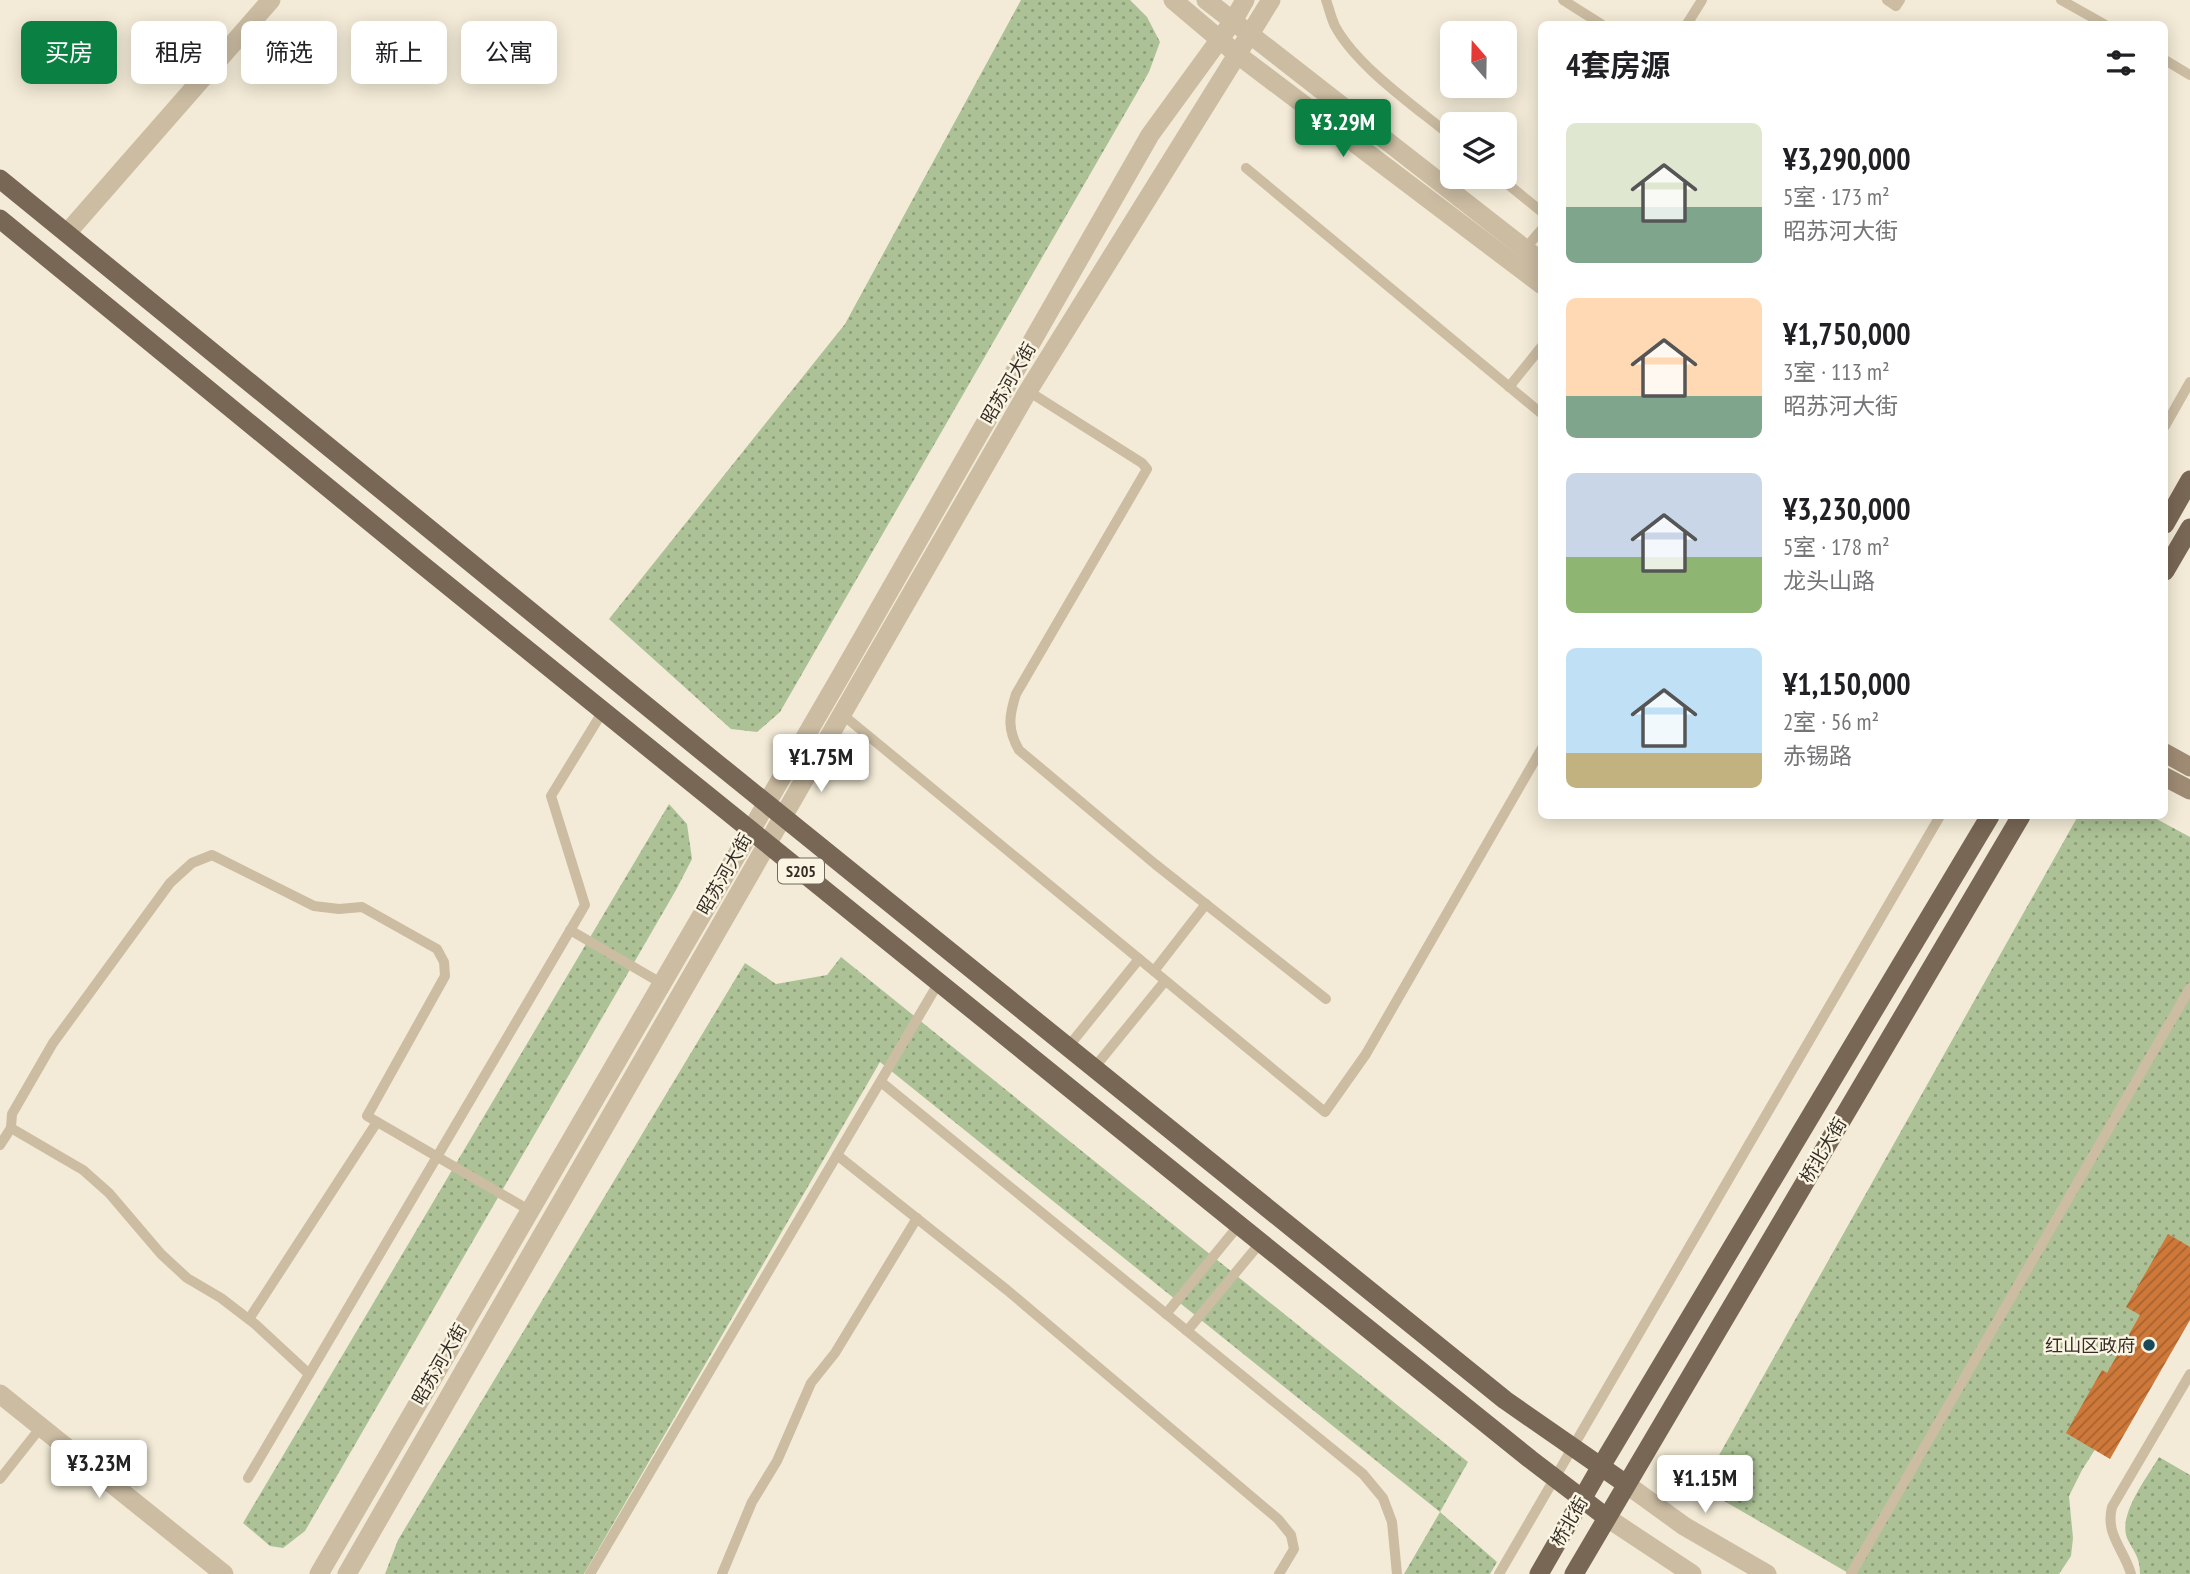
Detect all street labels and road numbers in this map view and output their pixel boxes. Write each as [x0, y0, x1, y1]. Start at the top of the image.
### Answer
street label: 昭苏河大街 [976, 338, 1040, 428]
street label: 昭苏河大街 [692, 829, 756, 919]
road number: S205 [778, 858, 824, 884]
street label: 桥北大街 [1795, 1113, 1851, 1187]
street label: 昭苏河大街 [407, 1319, 471, 1409]
street label: 桥北街 [1546, 1492, 1592, 1550]

